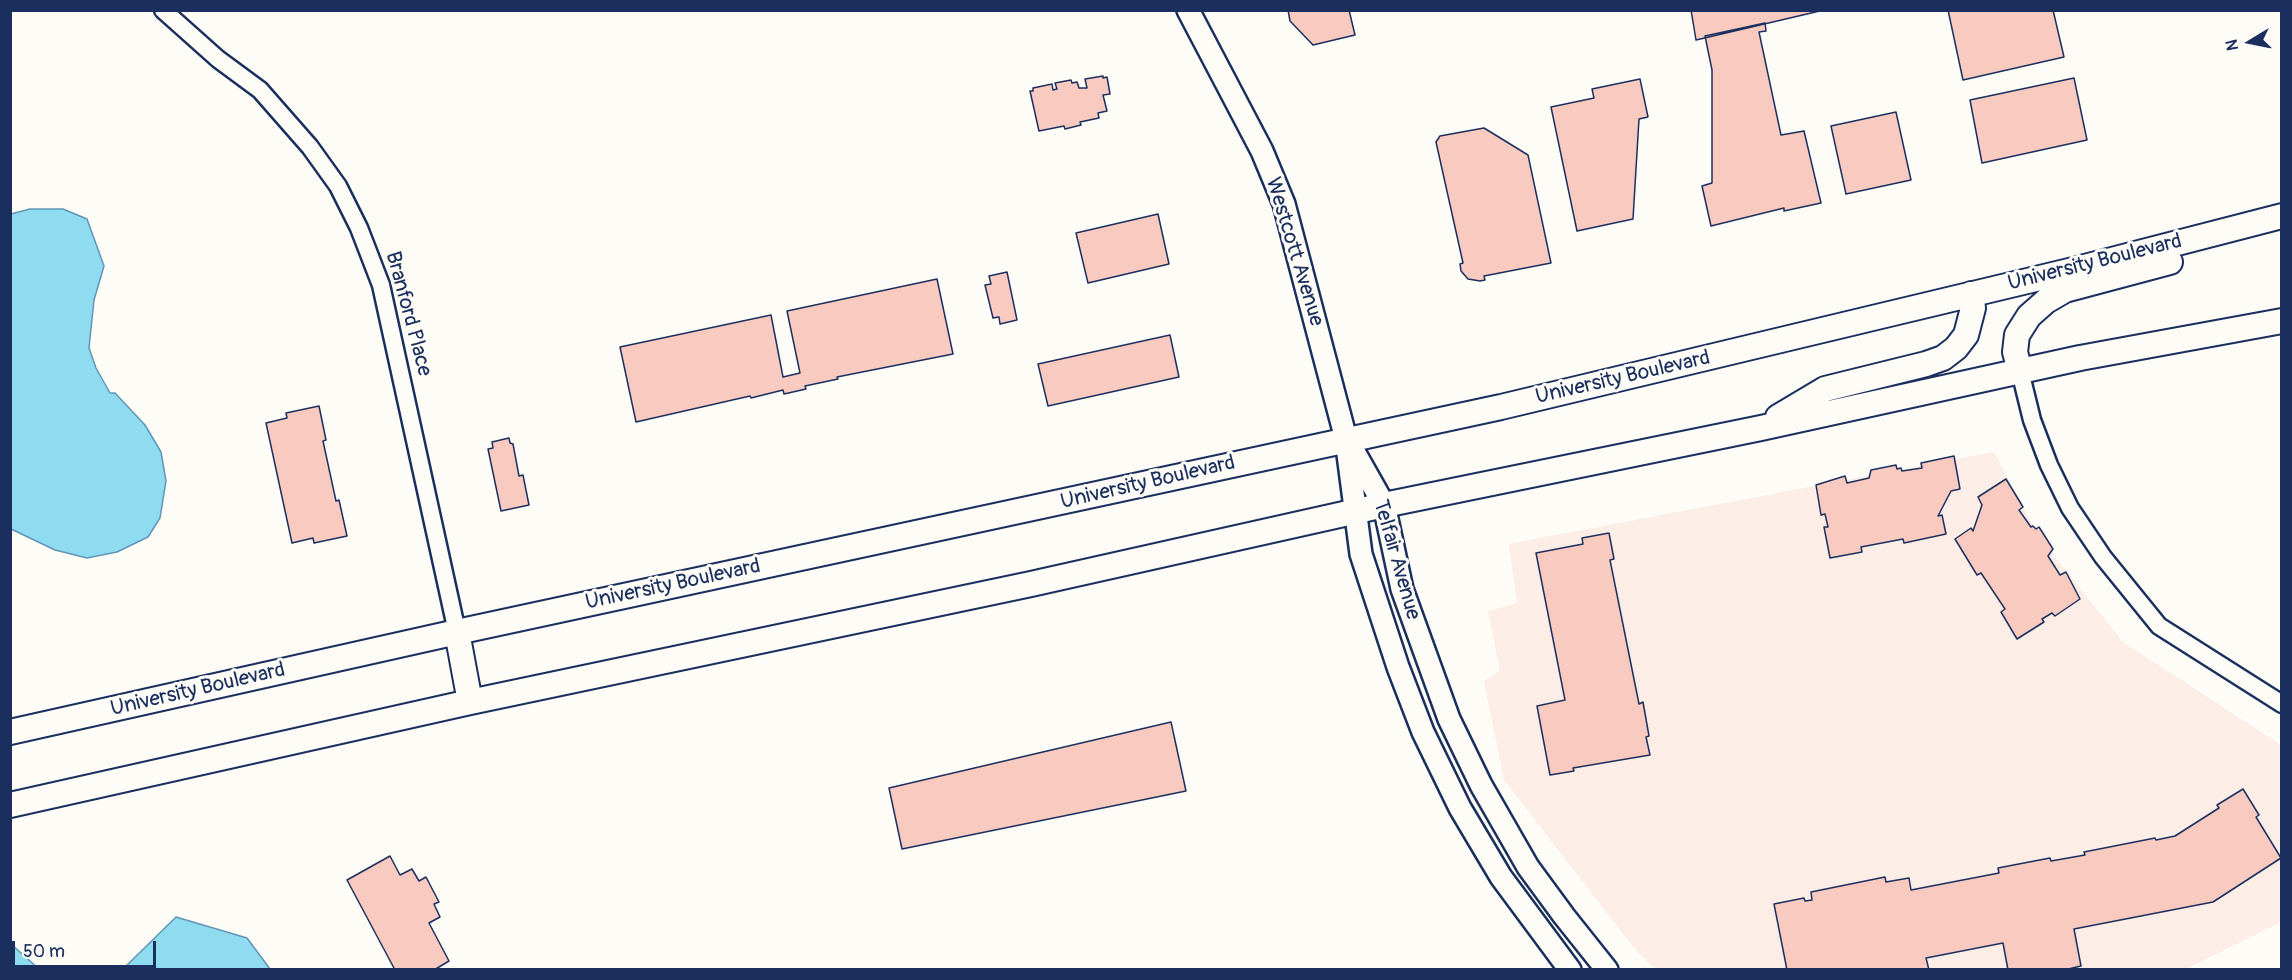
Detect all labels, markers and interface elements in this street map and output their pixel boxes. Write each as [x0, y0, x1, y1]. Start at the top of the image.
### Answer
north arrow [2220, 12, 2280, 72]
text: N [2221, 38, 2243, 52]
street label: Westcott Avenue [1259, 175, 1329, 329]
street label: University Boulevard [2005, 229, 2185, 297]
street label: Branford Place [379, 249, 437, 379]
street label: University Boulevard [1533, 346, 1713, 410]
street label: University Boulevard [1058, 451, 1238, 515]
street label: Telfair Avenue [1367, 497, 1425, 623]
street label: University Boulevard [583, 554, 763, 616]
street label: University Boulevard [108, 658, 288, 722]
scale bar [15, 929, 159, 967]
text: 50 m [23, 940, 65, 963]

